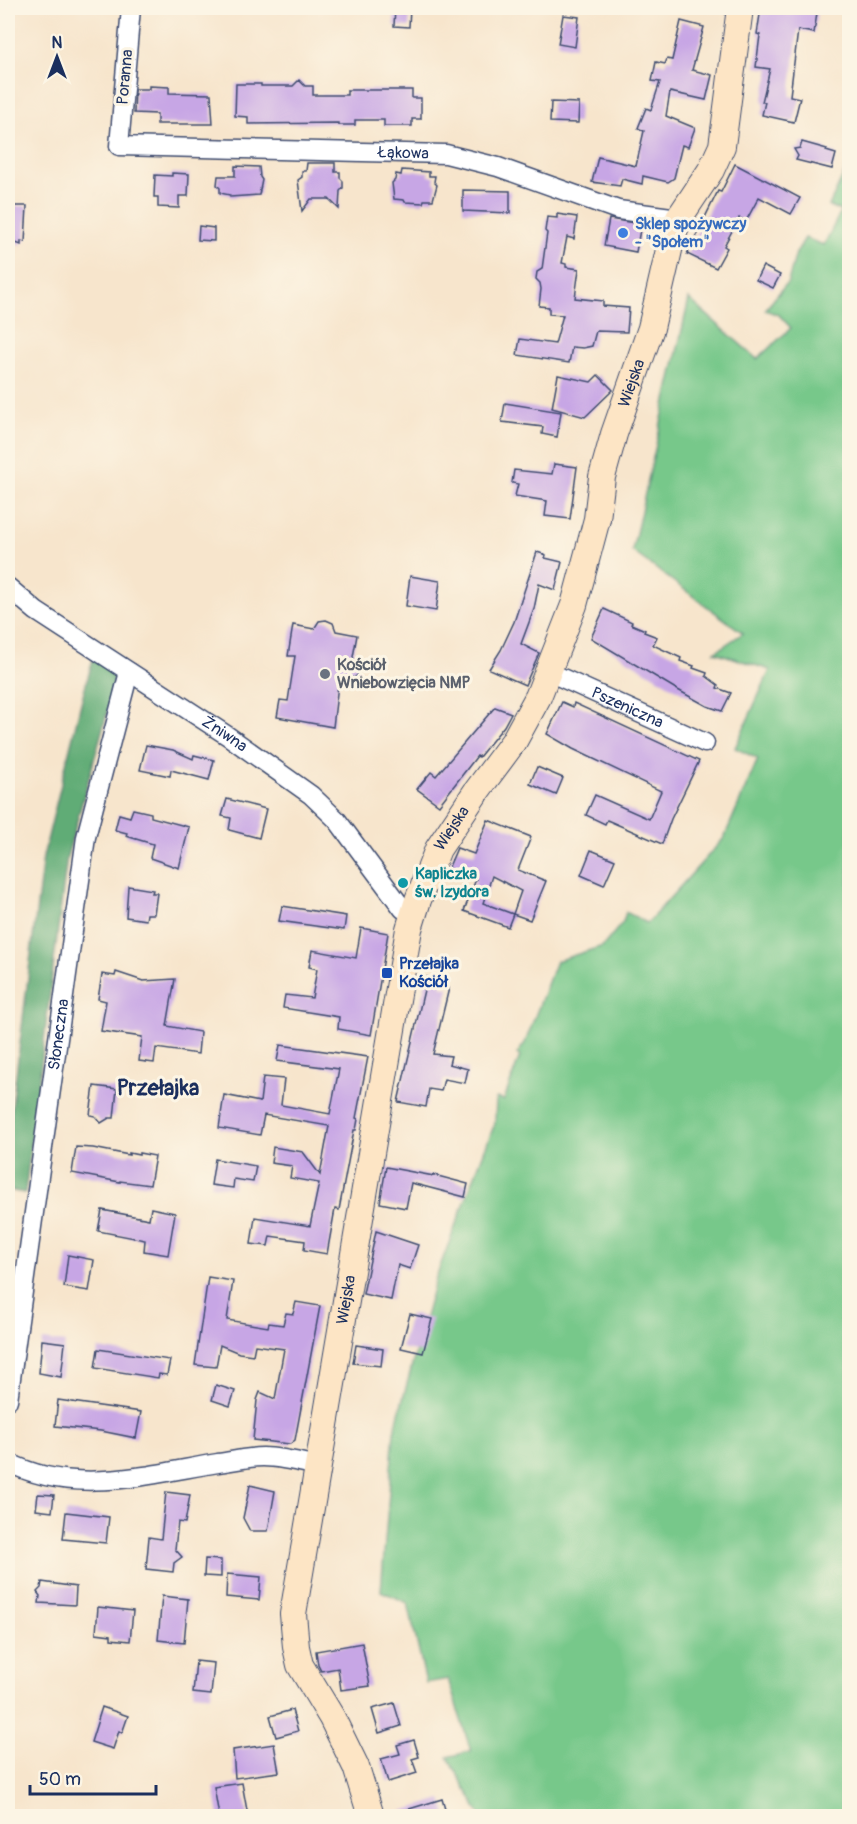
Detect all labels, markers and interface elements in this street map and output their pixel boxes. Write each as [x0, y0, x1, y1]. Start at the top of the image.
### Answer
north arrow [27, 27, 87, 87]
text: N [52, 33, 63, 53]
street label: Poranna [113, 48, 137, 106]
street label: Łąkowa [377, 142, 429, 164]
place label: Sklep spożywczy - "Społem" [635, 214, 746, 252]
marker: Sklep spożywczy - "Społem" [616, 226, 630, 240]
street label: Wiejska [614, 357, 649, 410]
place label: Kościół Wniebowzięcia NMP [337, 655, 470, 693]
marker: Kościół Wniebowzięcia NMP [318, 667, 332, 681]
street label: Pszeniczna [588, 683, 666, 733]
street label: Żniwna [198, 712, 251, 757]
street label: Wiejska [430, 802, 474, 854]
place label: Kapliczka św. Izydora [415, 864, 489, 902]
marker: Kapliczka św. Izydora [396, 876, 410, 890]
place label: Przełajka Kościół [399, 954, 460, 992]
marker: Przełajka Kościół [380, 966, 394, 980]
street label: Słoneczna [44, 998, 73, 1071]
district label: Przełajka [117, 1074, 199, 1102]
street label: Wiejska [332, 1274, 360, 1326]
scale bar [30, 1758, 156, 1796]
text: 50 m [39, 1768, 81, 1791]

